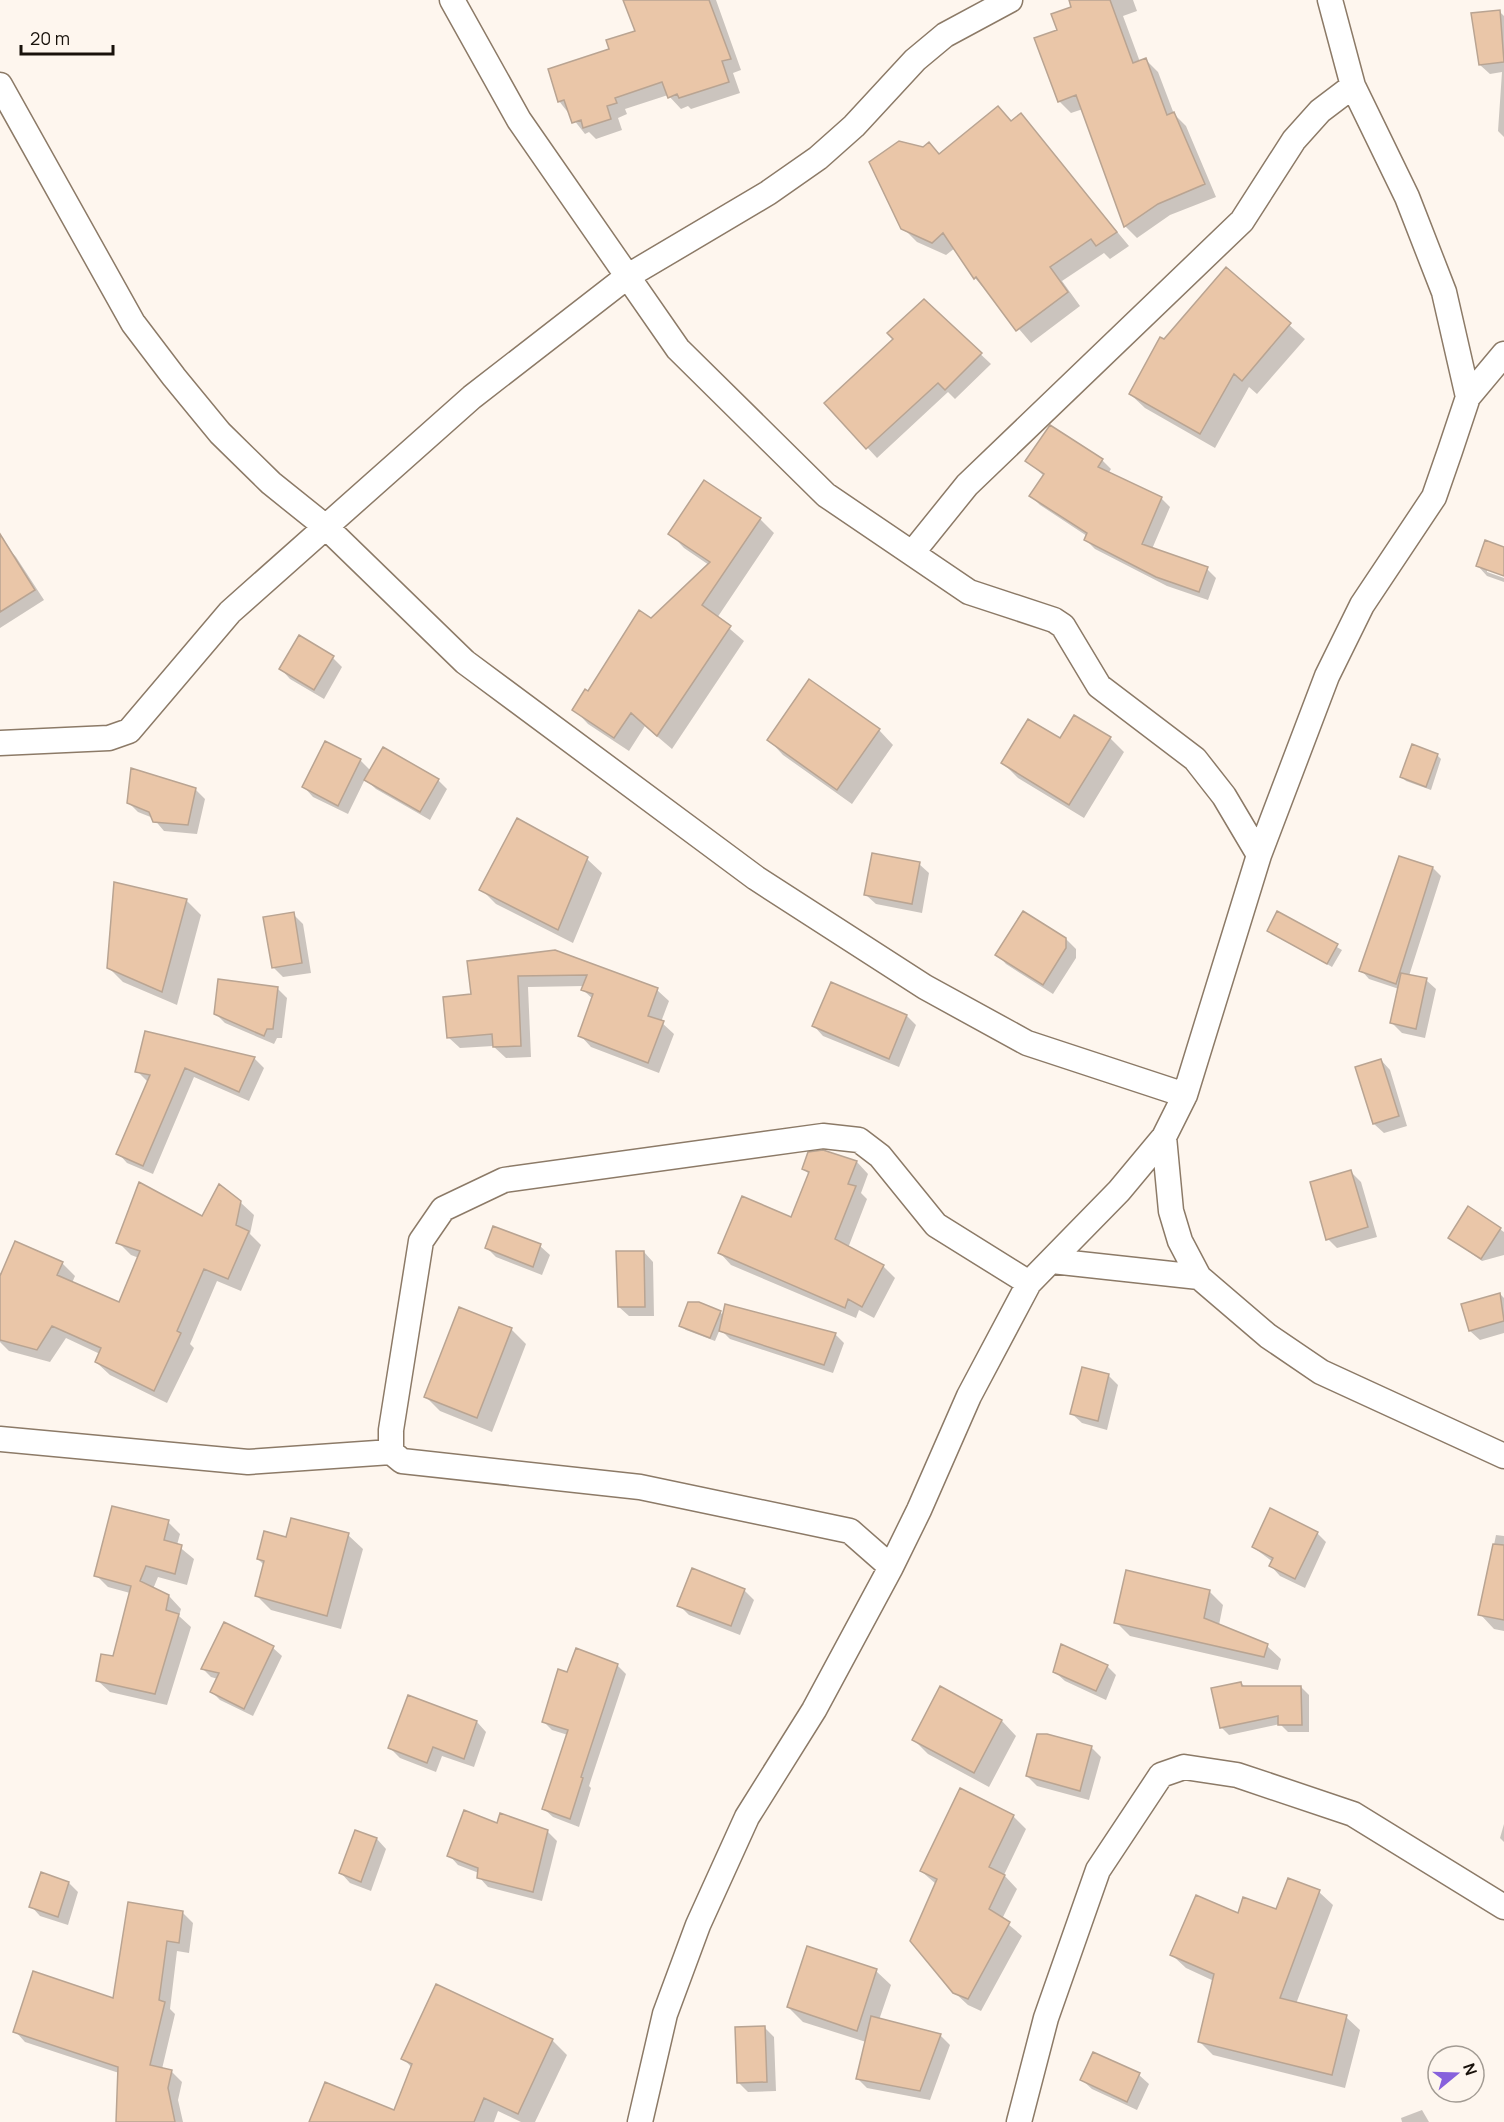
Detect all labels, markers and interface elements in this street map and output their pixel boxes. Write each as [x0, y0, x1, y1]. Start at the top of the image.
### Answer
scale bar [21, 18, 112, 56]
text: 20 m [30, 26, 70, 50]
north arrow [1426, 2044, 1486, 2104]
text: N [1458, 2060, 1482, 2078]

